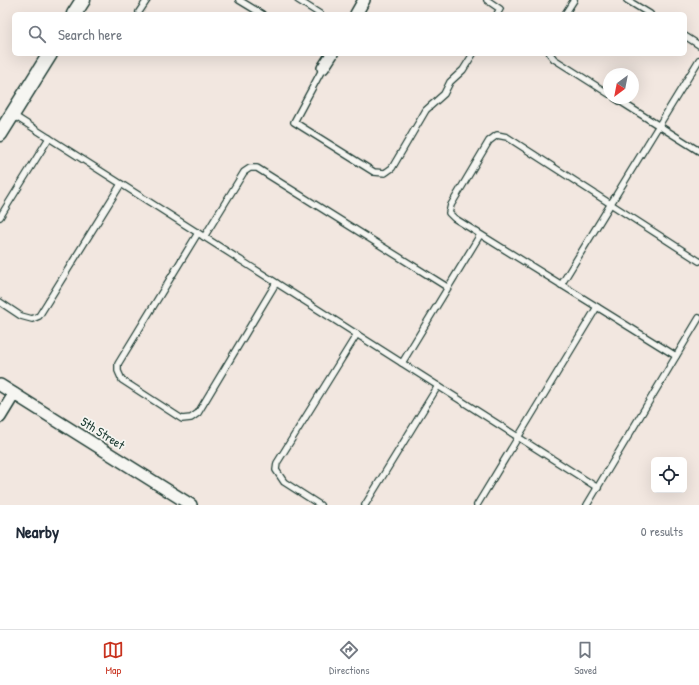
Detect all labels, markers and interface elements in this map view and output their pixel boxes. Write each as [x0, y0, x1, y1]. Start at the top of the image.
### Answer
search box [12, 12, 687, 56]
icon: search [26, 23, 48, 45]
text: Search here [58, 24, 122, 45]
north arrow [603, 68, 639, 104]
street label: 5th Street [78, 412, 129, 454]
map controls [651, 457, 687, 493]
button: locate [651, 457, 687, 493]
text: Nearby [16, 520, 59, 543]
text: 0 results [641, 522, 683, 540]
tab: Map [102, 639, 124, 677]
tab: Directions [329, 639, 370, 677]
tab: Saved [574, 639, 597, 677]

